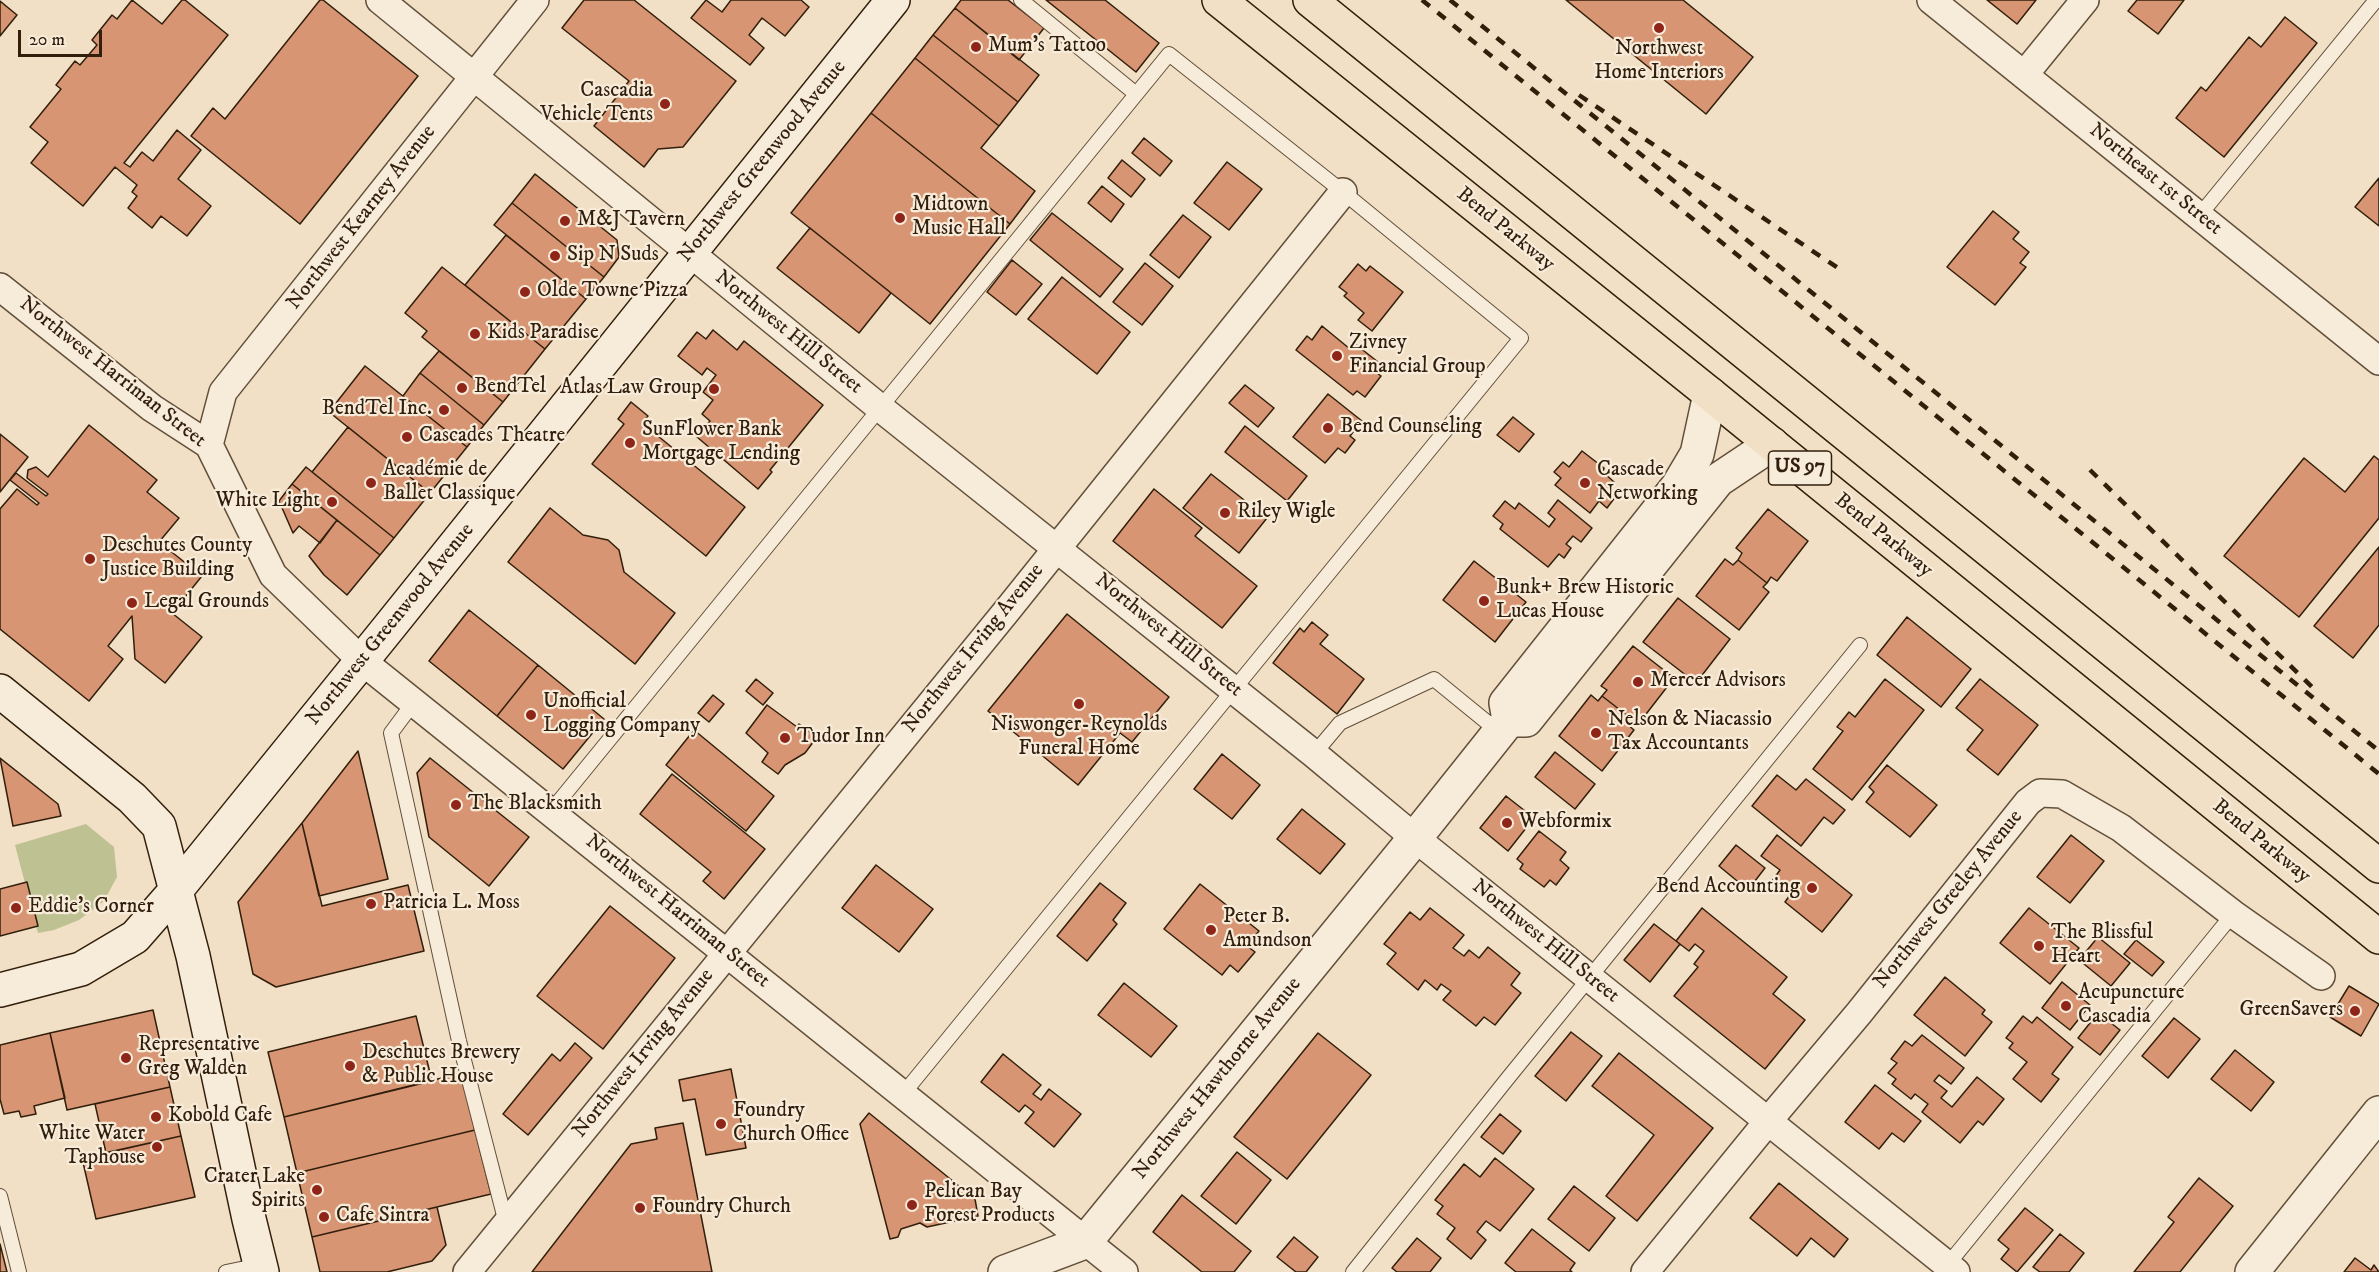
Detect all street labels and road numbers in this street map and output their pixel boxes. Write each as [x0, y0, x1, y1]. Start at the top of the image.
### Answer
street label: Northwest Greenwood Avenue [674, 56, 852, 268]
street label: Northeast 1st Street [2083, 119, 2227, 241]
street label: Northwest Kearney Avenue [282, 121, 442, 315]
street label: Bend Parkway [1451, 183, 1559, 277]
street label: Northwest Hill Street [709, 266, 867, 400]
street label: Northwest Harriman Street [14, 292, 210, 454]
road number: US 97 [1768, 451, 1832, 485]
street label: Bend Parkway [1829, 489, 1937, 583]
street label: Northwest Greenwood Avenue [302, 519, 480, 731]
street label: Northwest Irving Avenue [898, 559, 1050, 739]
street label: Northwest Hill Street [1089, 569, 1247, 703]
street label: Bend Parkway [2207, 795, 2315, 889]
street label: Northwest Greeley Avenue [1869, 806, 2029, 994]
street label: Northwest Harriman Street [580, 830, 774, 994]
street label: Northwest Hill Street [1466, 875, 1624, 1009]
street label: Northwest Irving Avenue [568, 964, 720, 1144]
street label: Northwest Hawthorne Avenue [1129, 973, 1307, 1185]

